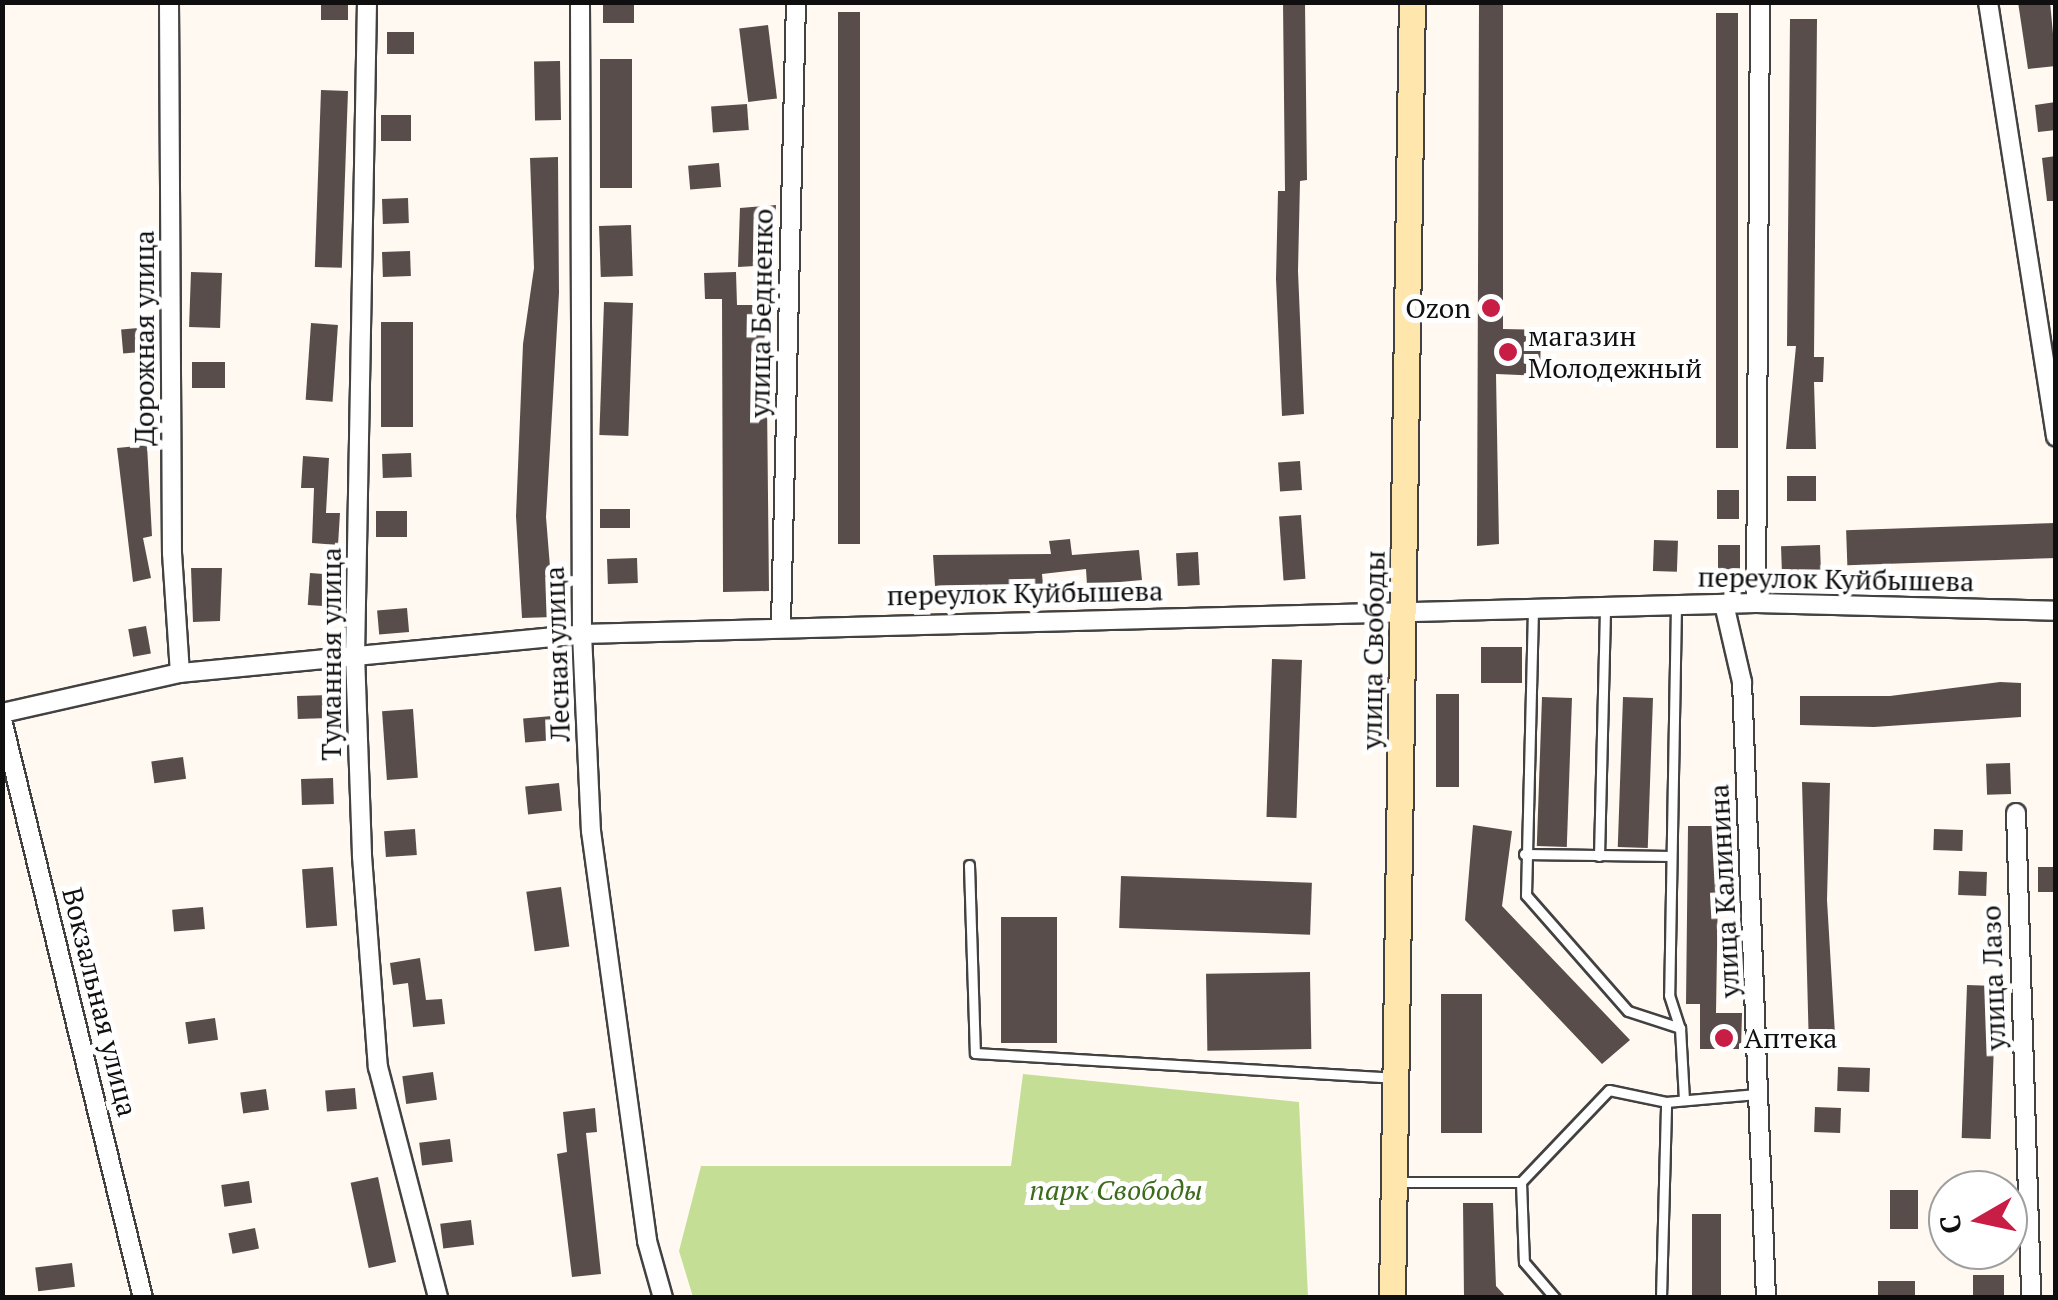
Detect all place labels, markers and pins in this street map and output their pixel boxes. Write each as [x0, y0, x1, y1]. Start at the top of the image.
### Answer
place label: Ozon [1405, 291, 1471, 325]
marker: Ozon [1480, 297, 1502, 319]
place label: магазин Молодежный [1528, 319, 1702, 385]
marker: магазин Молодежный [1497, 341, 1519, 363]
place label: Аптека [1744, 1021, 1837, 1055]
marker: Аптека [1713, 1027, 1735, 1049]

